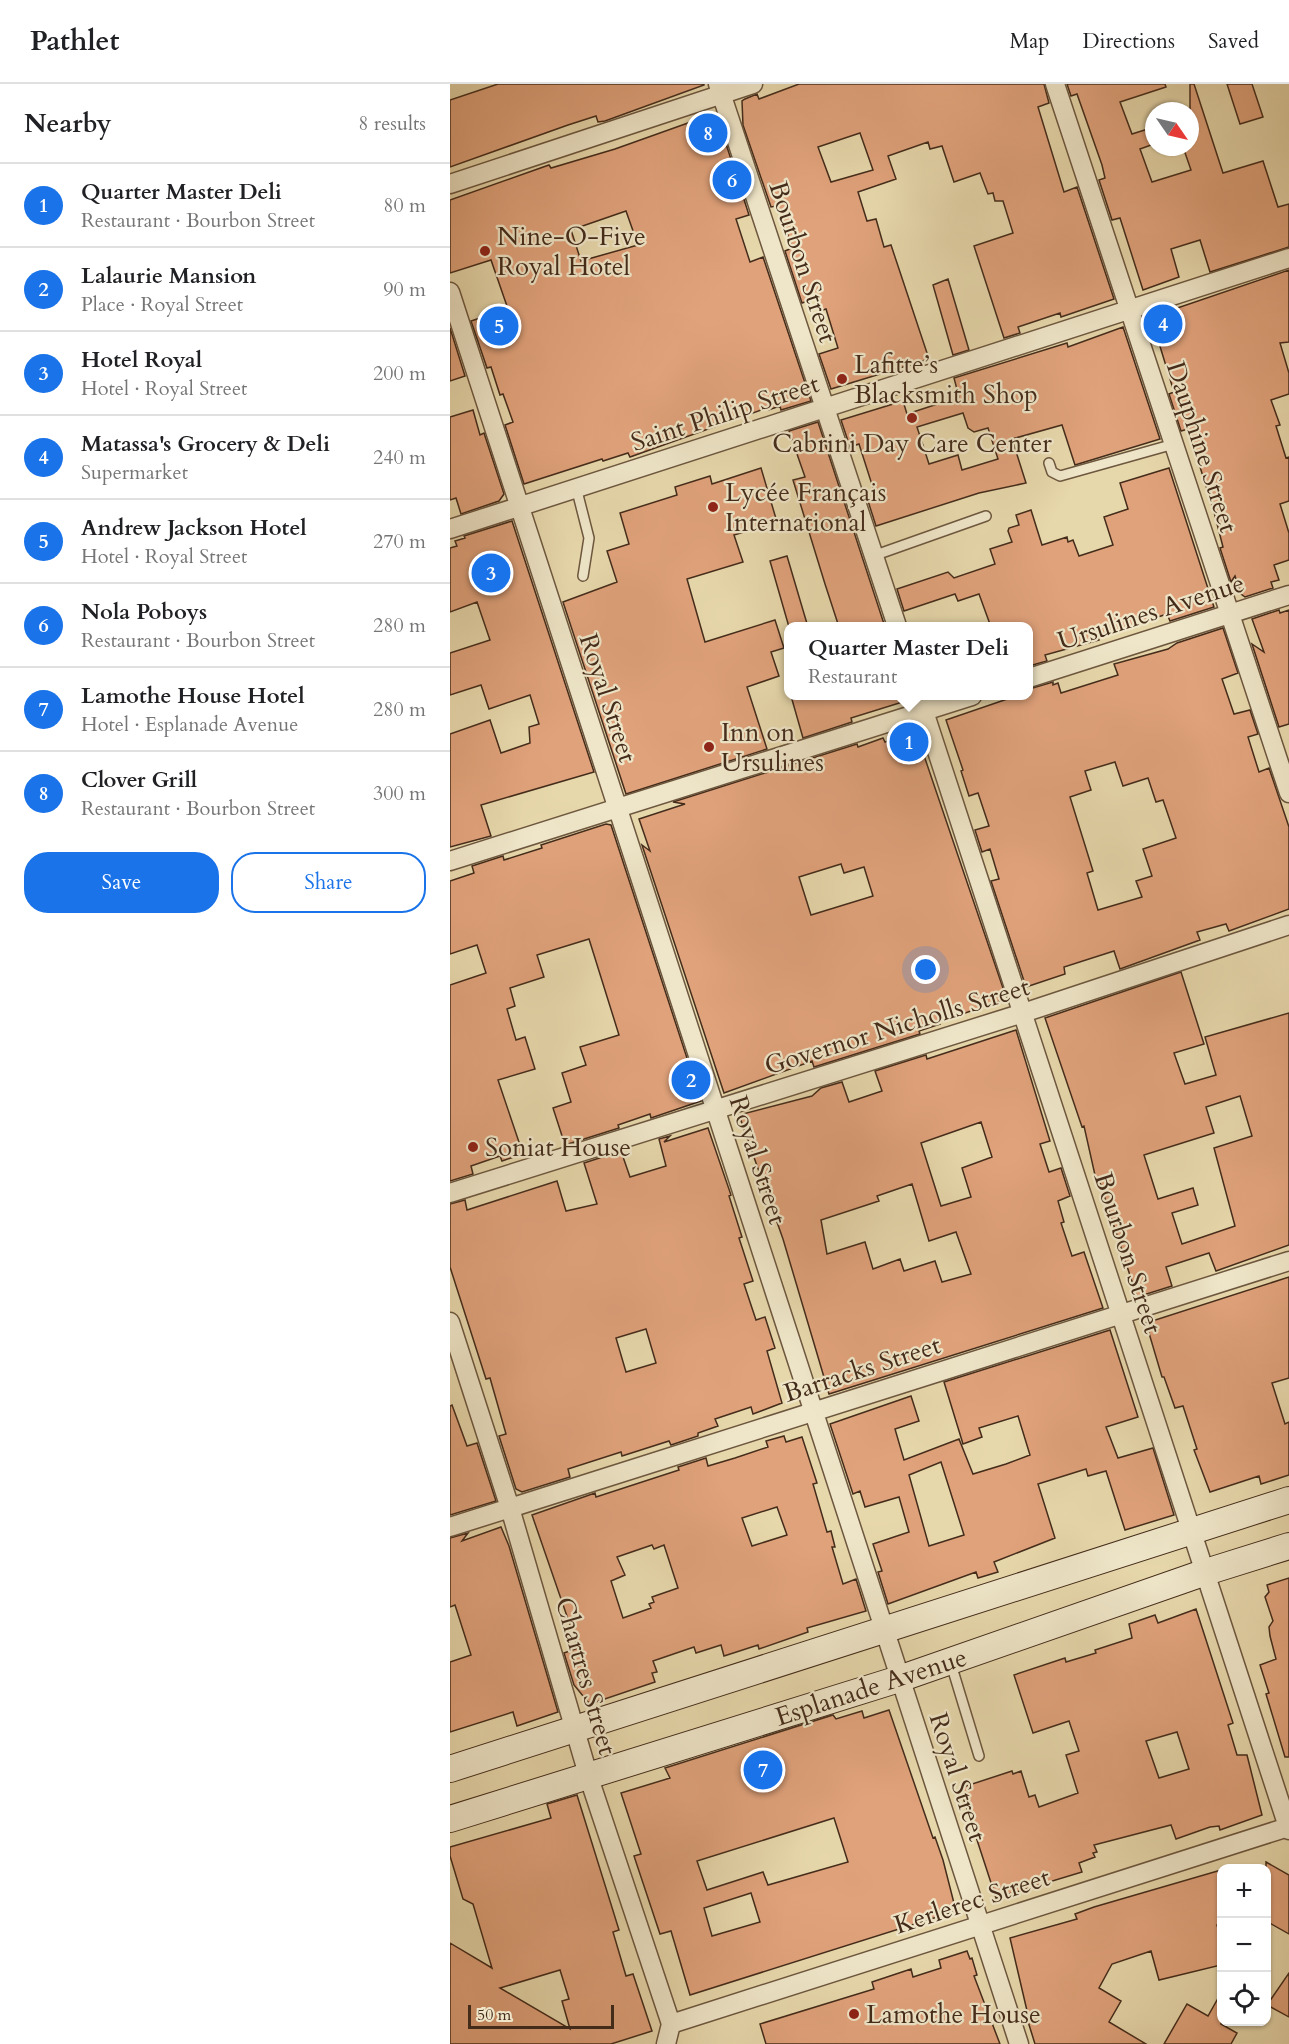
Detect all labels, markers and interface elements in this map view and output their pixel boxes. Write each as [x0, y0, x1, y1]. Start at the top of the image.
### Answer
text: Pathlet [30, 22, 119, 60]
text: Map [1009, 27, 1049, 56]
text: Directions [1082, 27, 1175, 56]
text: Saved [1208, 27, 1259, 56]
north arrow [1145, 102, 1199, 156]
text: Nearby [24, 106, 112, 141]
text: 8 results [358, 110, 426, 137]
pin: 8 [688, 110, 728, 156]
pin: 6 [712, 158, 752, 202]
text: Quarter Master Deli [81, 177, 282, 207]
street label: Bourbon Street [760, 177, 846, 347]
text: 1 [38, 192, 49, 219]
text: 80 m [383, 192, 426, 219]
text: Restaurant · Bourbon Street [81, 207, 315, 234]
place label: Nine-O-Five Royal Hotel [497, 219, 646, 284]
marker: Nine-O-Five Royal Hotel [478, 244, 492, 258]
text: Lalaurie Mansion [81, 261, 256, 291]
text: 2 [38, 276, 49, 303]
text: 90 m [383, 276, 426, 303]
text: Place · Royal Street [81, 291, 243, 318]
pin: 4 [1144, 302, 1182, 346]
pin: 5 [479, 304, 518, 348]
text: Hotel Royal [81, 345, 202, 375]
place label: Lafitte’s Blacksmith Shop [854, 347, 1038, 412]
street label: Dauphine Street [1158, 357, 1246, 537]
text: 3 [38, 360, 49, 387]
text: 200 m [373, 360, 426, 387]
street label: Saint Philip Street [626, 366, 824, 460]
marker: Lafitte’s Blacksmith Shop [835, 372, 849, 386]
text: Hotel · Royal Street [81, 375, 247, 402]
marker: Cabrini Day Care Center [905, 411, 919, 425]
place label: Cabrini Day Care Center [772, 426, 1052, 461]
text: Matassa's Grocery & Deli [81, 429, 330, 459]
text: 4 [38, 444, 49, 471]
text: 240 m [373, 444, 426, 471]
text: Supermarket [81, 459, 188, 486]
place label: Lycée Français International [725, 475, 886, 540]
marker: Lycée Français International [706, 500, 720, 514]
text: Andrew Jackson Hotel [81, 513, 307, 543]
text: 5 [38, 528, 49, 555]
text: 270 m [373, 528, 426, 555]
text: Hotel · Royal Street [81, 543, 247, 570]
pin: 3 [472, 550, 510, 596]
street label: Ursulines Avenue [1053, 565, 1249, 659]
text: Nola Poboys [81, 597, 207, 627]
text: 6 [38, 612, 49, 639]
text: 280 m [373, 612, 426, 639]
popup [784, 622, 1033, 700]
text: Restaurant · Bourbon Street [81, 627, 315, 654]
street label: Royal Street [571, 629, 645, 767]
text: Quarter Master Deli [808, 633, 1009, 663]
text: Restaurant [808, 663, 897, 690]
text: Lamothe House Hotel [81, 681, 305, 711]
text: 7 [38, 696, 49, 723]
text: 280 m [373, 696, 426, 723]
text: Hotel · Esplanade Avenue [81, 711, 298, 738]
place label: Inn on Ursulines [721, 715, 824, 780]
pin: 1 [890, 720, 928, 764]
marker: Inn on Ursulines [702, 740, 716, 754]
text: Clover Grill [81, 765, 197, 795]
text: 8 [38, 780, 49, 807]
text: 300 m [373, 780, 426, 807]
text: Restaurant · Bourbon Street [81, 795, 315, 822]
button: Save [24, 852, 219, 913]
button: Share [231, 852, 426, 913]
your location [911, 955, 940, 984]
street label: Governor Nicholls Street [760, 969, 1034, 1083]
pin: 2 [672, 1058, 710, 1102]
street label: Royal Street [721, 1091, 795, 1229]
place label: Soniat House [485, 1130, 631, 1165]
marker: Soniat House [466, 1140, 480, 1154]
street label: Bourbon Street [1085, 1168, 1171, 1338]
street label: Barracks Street [779, 1327, 945, 1411]
street label: Chartres Street [547, 1593, 625, 1759]
street label: Esplanade Avenue [771, 1640, 971, 1734]
street label: Royal Street [921, 1708, 995, 1846]
pin: 7 [744, 1748, 782, 1792]
street label: Kerlerec Street [890, 1859, 1054, 1943]
map controls [1217, 1864, 1271, 2026]
button: + [1217, 1864, 1271, 1918]
button: − [1217, 1918, 1271, 1972]
button: locate [1217, 1972, 1271, 2026]
place label: Lamothe House [866, 1997, 1041, 2032]
scale bar [468, 2002, 614, 2030]
text: 50 m [477, 2004, 511, 2026]
marker: Lamothe House [847, 2007, 861, 2021]

